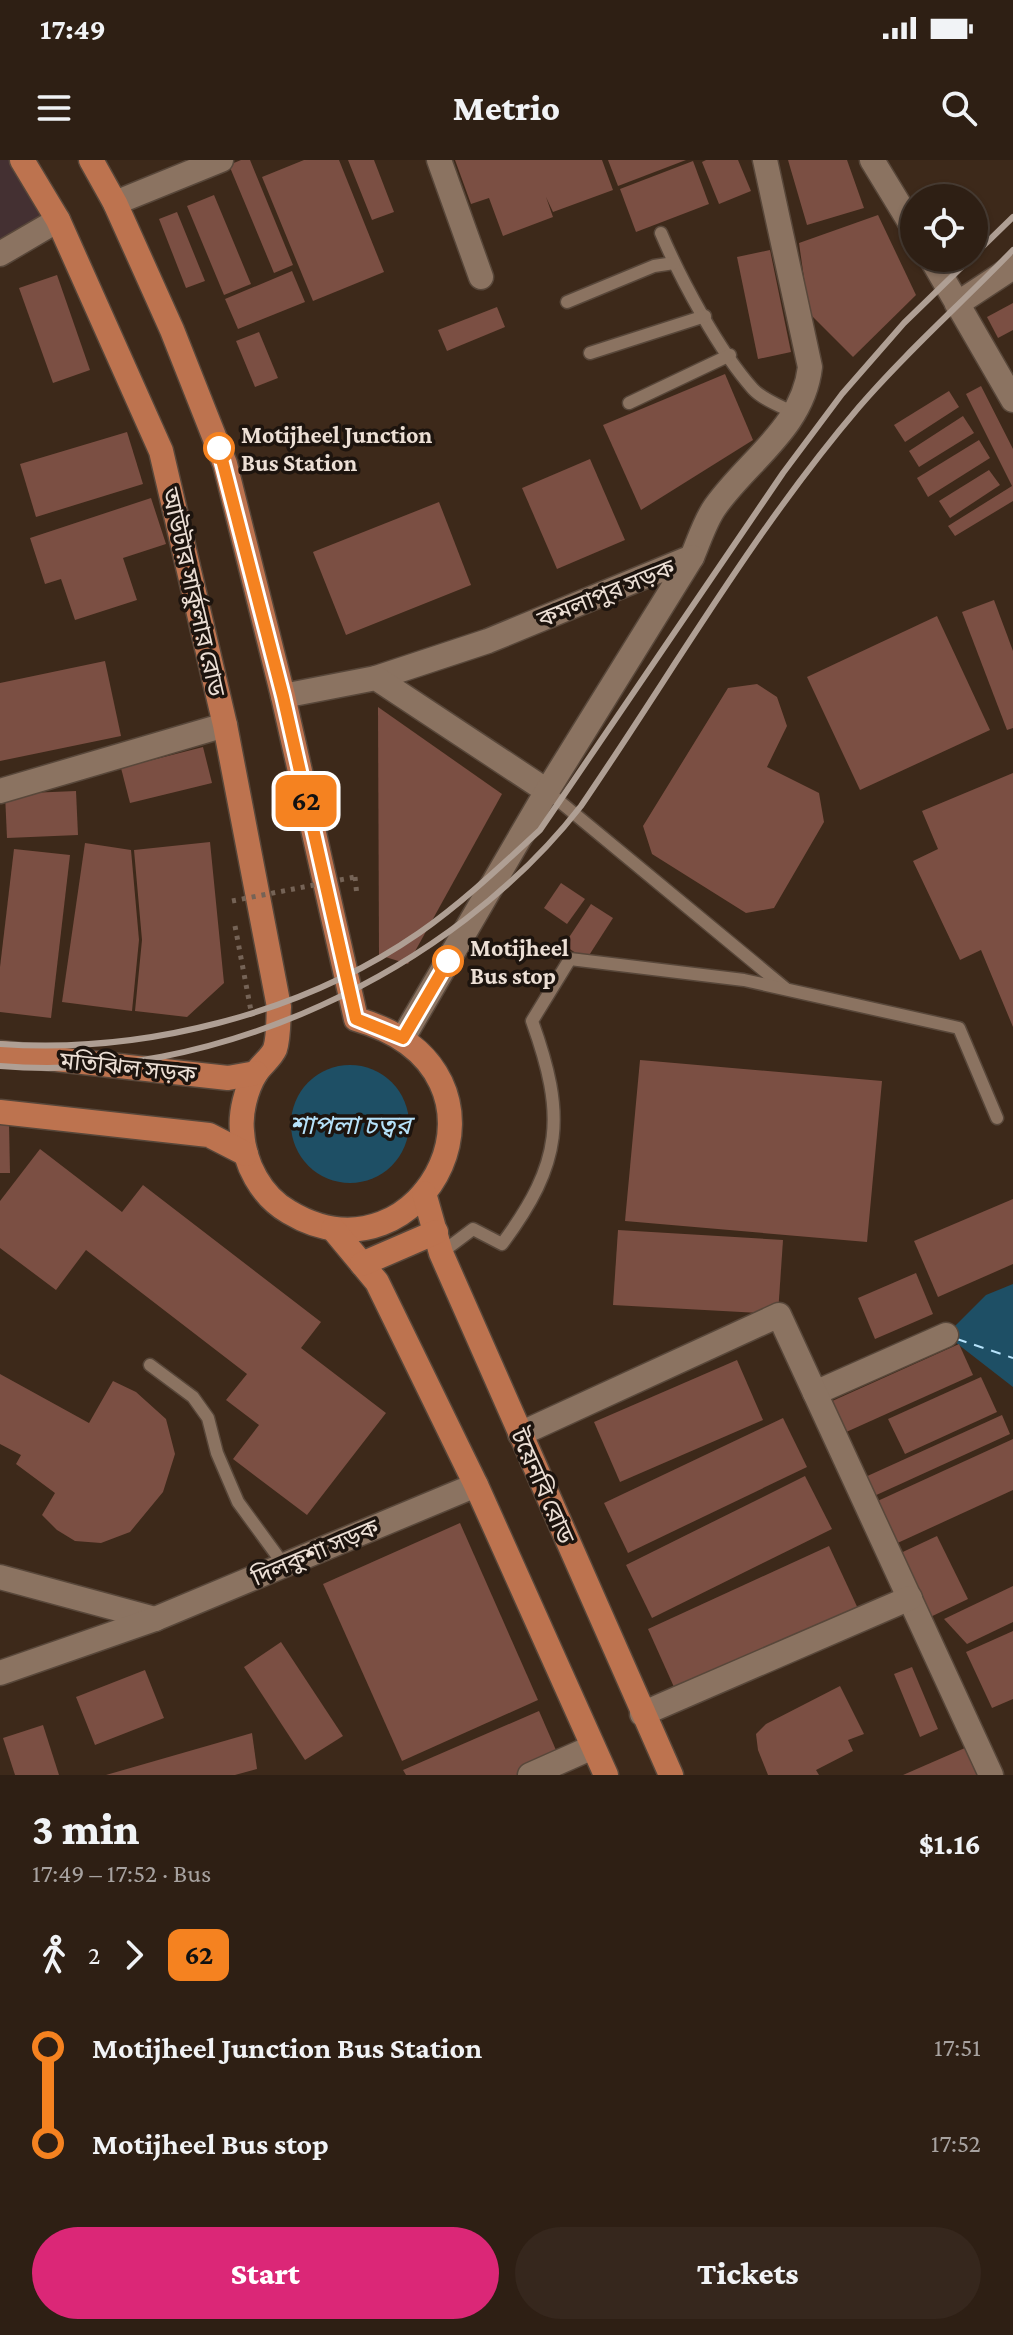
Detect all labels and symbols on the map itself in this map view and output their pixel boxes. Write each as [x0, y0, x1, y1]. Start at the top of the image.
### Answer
place label: Motijheel Junction Bus Station [241, 421, 433, 476]
marker: Motijheel Junction Bus Station [204, 433, 234, 463]
street label: আউটার সার্কুলার রোড [156, 484, 232, 700]
street label: কমলাপুর সড়ক [533, 553, 679, 634]
line badge: 62 [270, 775, 342, 827]
place label: Motijheel Bus stop [470, 934, 569, 989]
marker: Motijheel Bus stop [433, 946, 463, 976]
street label: মতিঝিল সড়ক [57, 1046, 198, 1088]
water label: শাপলা চত্বর [289, 1111, 415, 1140]
street label: টয়েনবি রোড [505, 1423, 581, 1548]
street label: দিলকুশা সড়ক [247, 1513, 383, 1592]

